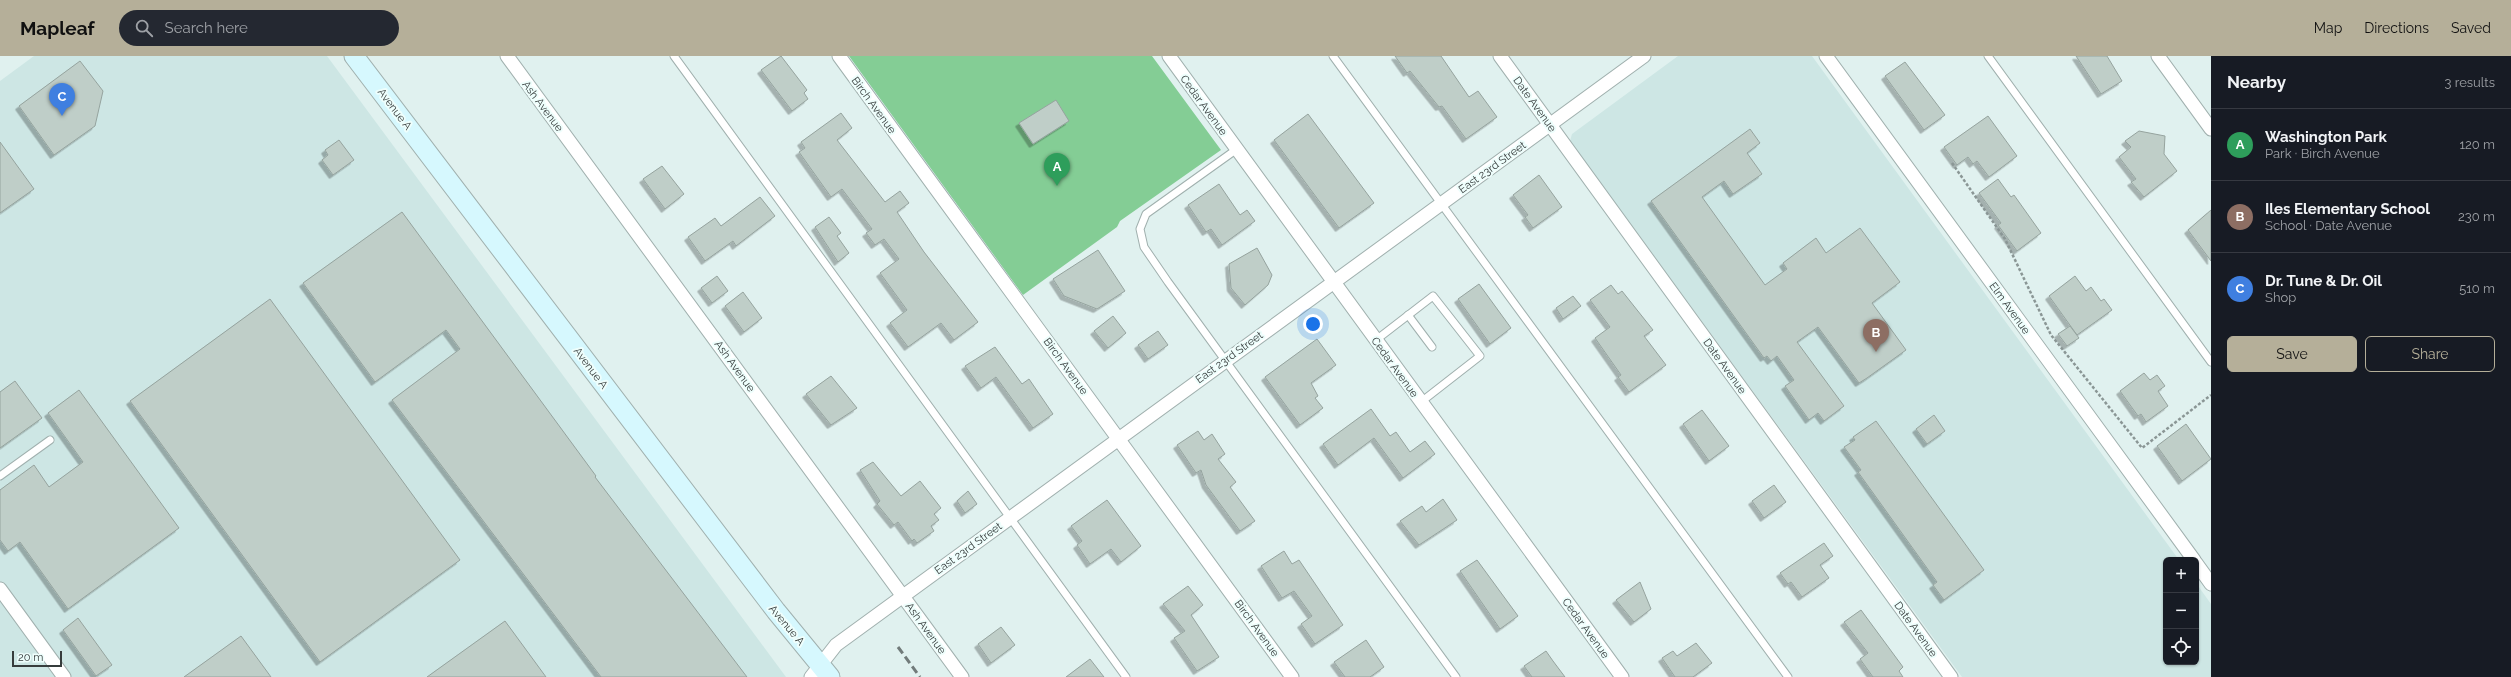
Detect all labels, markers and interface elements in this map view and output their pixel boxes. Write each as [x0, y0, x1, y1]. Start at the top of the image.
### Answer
search box [119, 10, 399, 46]
text: Mapleaf [20, 17, 95, 39]
icon: search [133, 17, 155, 39]
text: Search here [165, 19, 248, 37]
text: Map [2314, 20, 2342, 36]
text: Directions [2364, 20, 2429, 36]
text: Saved [2451, 20, 2491, 36]
text: Nearby [2227, 72, 2286, 92]
street label: Cedar Avenue [1177, 73, 1230, 138]
street label: Birch Avenue [849, 74, 899, 137]
street label: Date Avenue [1510, 74, 1559, 135]
text: 3 results [2445, 75, 2495, 90]
street label: Ash Avenue [519, 78, 566, 135]
pin: C [49, 83, 75, 116]
street label: Avenue A [375, 86, 415, 133]
text: Washington Park [2265, 128, 2387, 146]
text: A [2236, 137, 2244, 152]
text: 120 m [2459, 137, 2495, 152]
street label: East 23rd Street [1456, 138, 1529, 196]
text: Park · Birch Avenue [2265, 146, 2380, 161]
pin: A [1044, 153, 1070, 186]
text: Iles Elementary School [2265, 200, 2430, 218]
text: B [2236, 209, 2244, 224]
text: 230 m [2458, 209, 2495, 224]
text: School · Date Avenue [2265, 218, 2392, 233]
text: Dr. Tune & Dr. Oil [2265, 272, 2382, 290]
street label: Elm Avenue [1986, 280, 2033, 337]
text: C [2236, 281, 2244, 296]
text: 510 m [2459, 281, 2495, 296]
text: Shop [2265, 290, 2296, 305]
your location [1303, 314, 1323, 334]
pin: B [1863, 319, 1889, 352]
street label: East 23rd Street [1193, 328, 1266, 386]
street label: Birch Avenue [1041, 335, 1091, 398]
street label: Cedar Avenue [1368, 335, 1421, 400]
street label: Date Avenue [1700, 336, 1749, 397]
button: Save [2227, 336, 2357, 372]
button: Share [2365, 336, 2495, 372]
street label: Ash Avenue [712, 338, 758, 395]
street label: Avenue A [571, 345, 611, 392]
street label: East 23rd Street [932, 519, 1005, 577]
map controls [2163, 557, 2199, 665]
button: + [2163, 557, 2199, 593]
button: − [2163, 593, 2199, 629]
street label: Cedar Avenue [1559, 596, 1612, 661]
street label: Birch Avenue [1232, 597, 1282, 660]
street label: Date Avenue [1891, 599, 1940, 660]
street label: Ash Avenue [903, 600, 949, 657]
street label: Avenue A [766, 603, 808, 649]
button: locate [2163, 629, 2199, 665]
scale bar [12, 649, 62, 668]
text: 20 m [18, 651, 43, 664]

